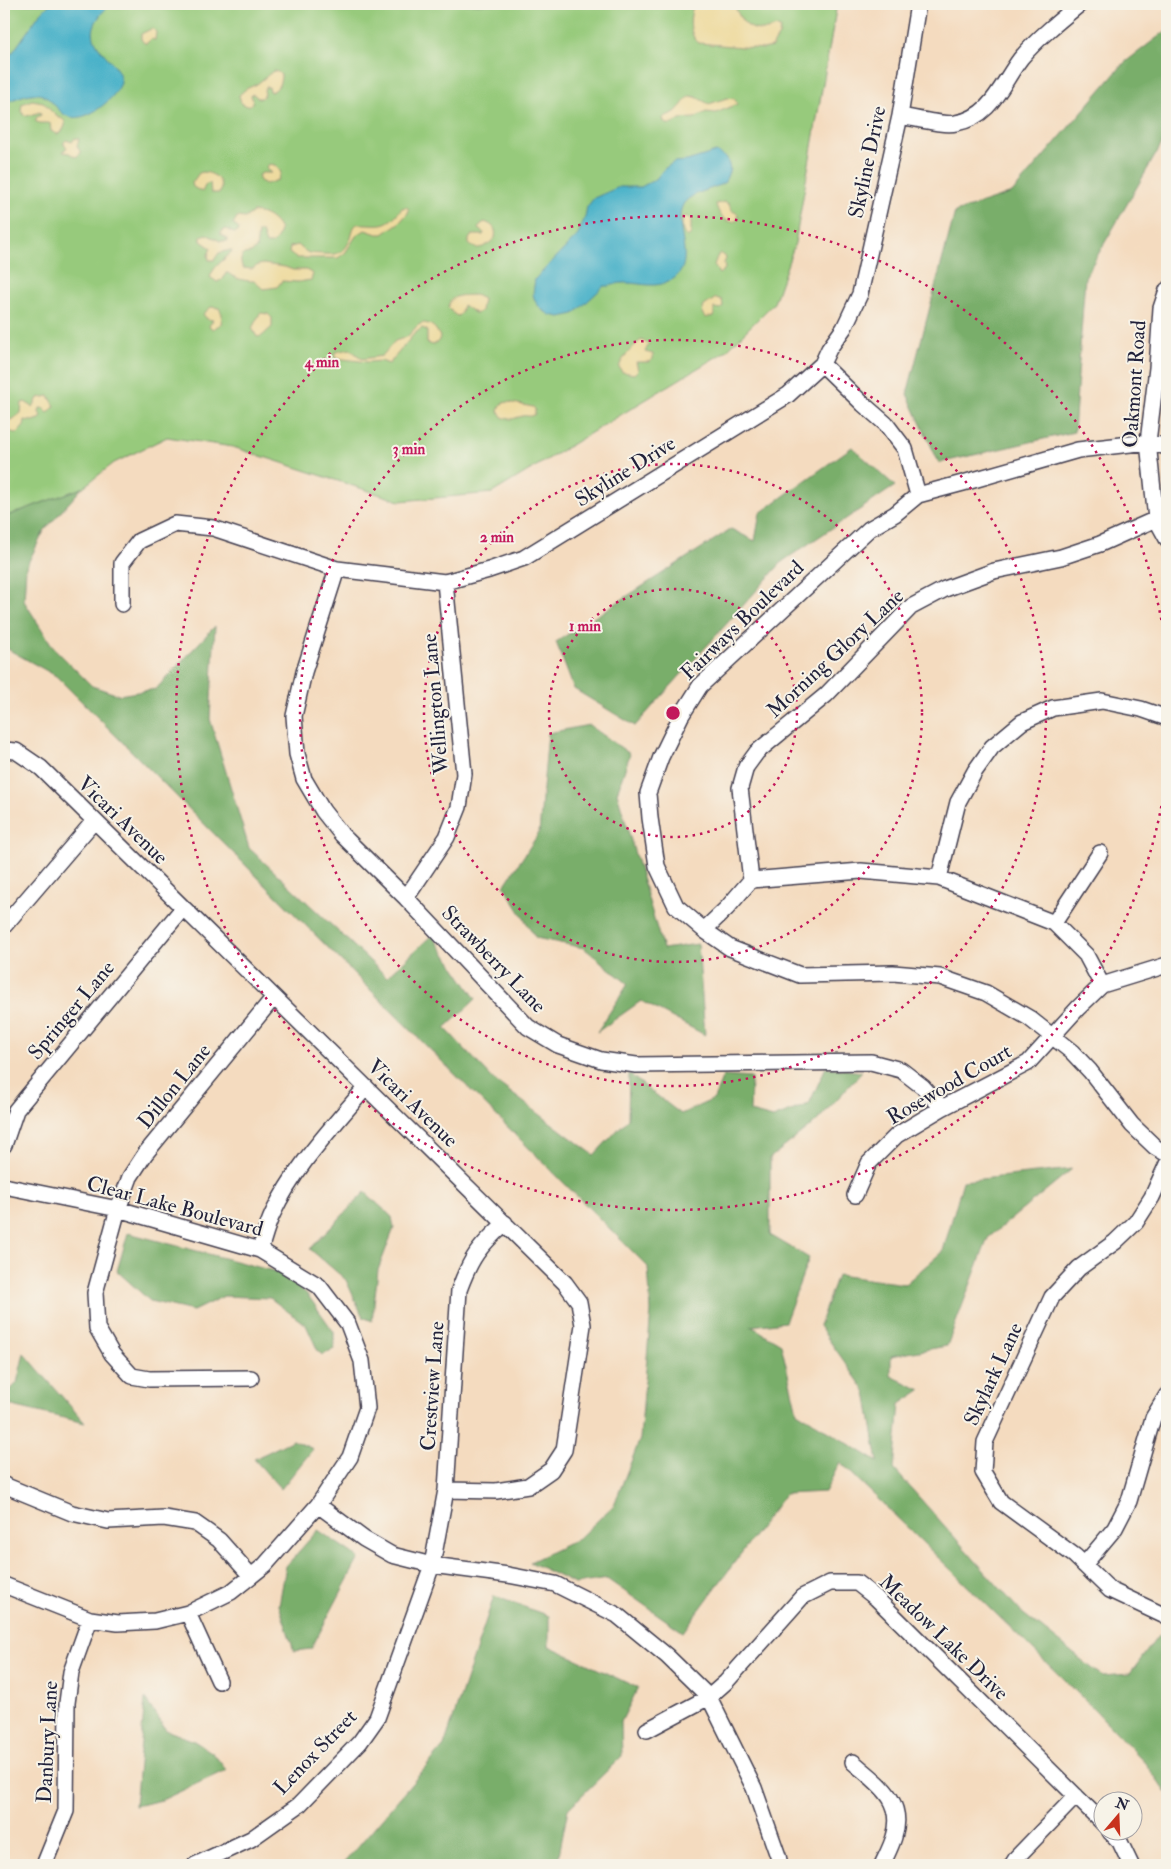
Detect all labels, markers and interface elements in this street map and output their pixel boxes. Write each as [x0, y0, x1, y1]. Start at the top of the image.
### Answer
street label: Skyline Drive [842, 103, 893, 221]
street label: Oakmont Road [1117, 319, 1152, 449]
text: 4 min [304, 353, 340, 372]
street label: Skyline Drive [570, 430, 681, 513]
text: 3 min [393, 440, 425, 459]
text: 2 min [480, 528, 514, 547]
street label: Fairways Boulevard [675, 554, 810, 686]
street label: Morning Glory Lane [761, 583, 910, 724]
text: 1 min [569, 617, 601, 636]
street label: Wellington Lane [416, 632, 455, 777]
centre of rings [664, 704, 682, 722]
street label: Vicari Avenue [72, 770, 174, 871]
street label: Strawberry Lane [435, 900, 552, 1019]
street label: Springer Lane [22, 955, 121, 1065]
street label: Dillon Lane [132, 1038, 217, 1135]
street label: Rosewood Court [882, 1038, 1017, 1131]
street label: Vicari Avenue [362, 1053, 464, 1154]
street label: Clear Lake Boulevard [84, 1170, 267, 1243]
street label: Skylark Lane [958, 1318, 1029, 1430]
street label: Crestview Lane [415, 1320, 451, 1452]
street label: Meadow Lake Drive [873, 1569, 1014, 1706]
street label: Danbury Lane [31, 1680, 64, 1804]
street label: Lenox Street [268, 1704, 363, 1801]
north arrow [1094, 1792, 1144, 1842]
text: N [1112, 1794, 1131, 1814]

